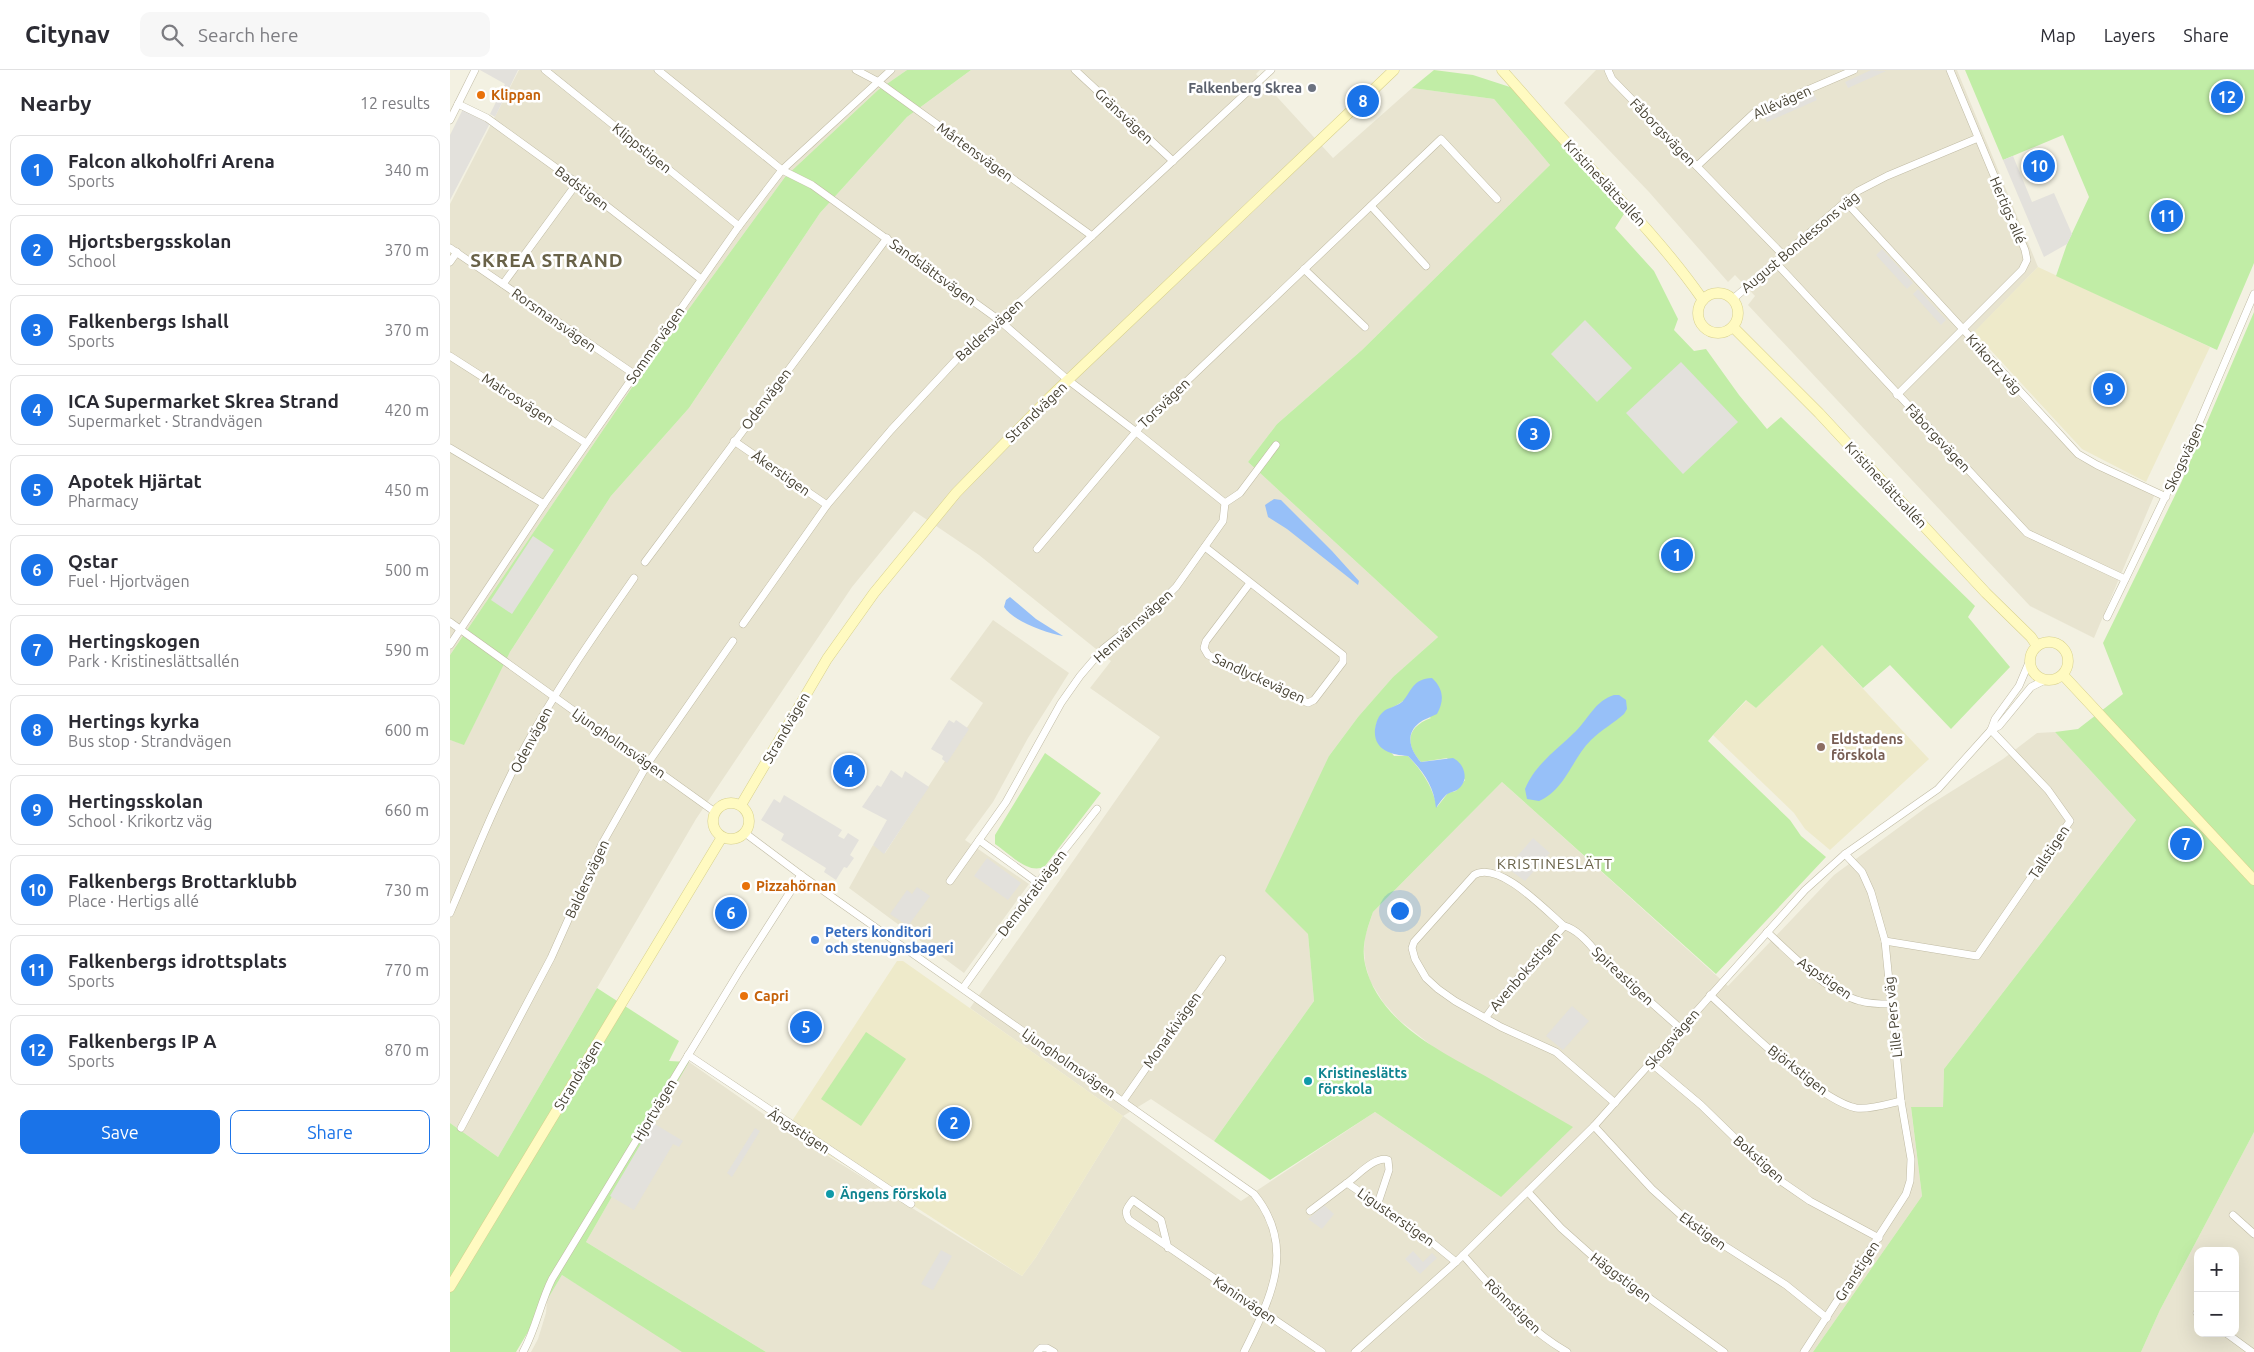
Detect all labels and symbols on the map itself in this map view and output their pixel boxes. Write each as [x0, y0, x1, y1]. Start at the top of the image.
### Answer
pin: 12 [2211, 78, 2243, 116]
place label: Falkenberg Skrea [1188, 80, 1302, 96]
marker: Falkenberg Skrea [1306, 82, 1318, 94]
pin: 8 [1347, 82, 1379, 120]
street label: Allévägen [1750, 82, 1814, 122]
street label: Gränsvägen [1092, 85, 1156, 147]
place label: Klippan [491, 87, 541, 103]
marker: Klippan [475, 89, 487, 101]
street label: Fåborgsvägen [1627, 95, 1699, 169]
street label: Mårtensvägen [934, 119, 1016, 185]
street label: Klippstigen [609, 120, 675, 176]
street label: Kristineslättsallén [1561, 136, 1649, 230]
pin: 10 [2023, 147, 2055, 185]
street label: Badstigen [552, 163, 612, 213]
street label: Hertigs allé [1987, 174, 2029, 246]
street label: August Bondessons väg [1738, 188, 1862, 296]
pin: 11 [2151, 197, 2183, 235]
street label: Sandslättsvägen [887, 235, 979, 309]
district label: SKREA STRAND [470, 249, 624, 271]
street label: Rorsmansvägen [509, 285, 599, 355]
street label: Baldersvägen [952, 296, 1026, 364]
street label: Sommarvägen [623, 303, 687, 387]
street label: Krikortz väg [1963, 331, 2025, 397]
street label: Odenvägen [738, 365, 794, 433]
street label: Matrosvägen [479, 370, 557, 428]
pin: 9 [2093, 370, 2125, 408]
street label: Torsvägen [1135, 375, 1193, 431]
street label: Strandvägen [1002, 379, 1070, 445]
street label: Fåborgsvägen [1902, 401, 1974, 475]
pin: 3 [1518, 415, 1550, 453]
street label: Skogsvägen [2161, 420, 2207, 494]
street label: Kristineslättsallén [1842, 438, 1930, 532]
street label: Åkerstigen [749, 447, 813, 499]
pin: 1 [1661, 536, 1693, 574]
street label: Hemvärnsvägen [1090, 586, 1176, 666]
street label: Sandlyckevägen [1210, 650, 1308, 706]
street label: Strandvägen [759, 690, 813, 766]
street label: Odenvägen [507, 704, 555, 776]
street label: Ljungholmsvägen [569, 705, 669, 781]
place label: Eldstadens förskola [1831, 731, 1904, 763]
marker: Eldstadens förskola [1815, 741, 1827, 753]
pin: 4 [833, 752, 865, 790]
street label: Tallstigen [2025, 822, 2073, 882]
pin: 7 [2170, 825, 2202, 863]
street label: Baldersvägen [562, 837, 612, 921]
street label: Demokrativägen [994, 847, 1070, 939]
district label: KRISTINESLÄTT [1497, 855, 1613, 872]
place label: Pizzahörnan [756, 878, 836, 894]
marker: Pizzahörnan [740, 880, 752, 892]
pin: 6 [715, 894, 747, 932]
your location [1387, 898, 1413, 924]
place label: Peters konditori och stenugnsbageri [825, 924, 954, 956]
street label: Avenboksstigen [1486, 928, 1564, 1014]
marker: Peters konditori och stenugnsbageri [809, 934, 821, 946]
street label: Spireastigen [1589, 944, 1657, 1008]
street label: Aspstigen [1795, 954, 1855, 1002]
street label: Lille Pers väg [1881, 976, 1905, 1058]
place label: Capri [754, 988, 789, 1004]
street label: Monarkivägen [1140, 989, 1204, 1071]
marker: Capri [738, 990, 750, 1002]
street label: Skogsvägen [1642, 1006, 1702, 1072]
pin: 5 [790, 1008, 822, 1046]
street label: Ljungholmsvägen [1019, 1025, 1119, 1101]
street label: Strandvägen [551, 1037, 605, 1113]
street label: Björkstigen [1765, 1042, 1831, 1098]
place label: Kristineslätts förskola [1318, 1065, 1407, 1097]
marker: Kristineslätts förskola [1302, 1075, 1314, 1087]
street label: Hjortvägen [630, 1076, 680, 1144]
pin: 2 [938, 1104, 970, 1142]
street label: Ängsstigen [765, 1105, 833, 1157]
street label: Bokstigen [1730, 1132, 1788, 1186]
place label: Ängens förskola [840, 1185, 947, 1202]
street label: Ligusterstigen [1355, 1185, 1437, 1249]
marker: Ängens förskola [824, 1188, 836, 1200]
street label: Ekstigen [1677, 1209, 1729, 1253]
street label: Granstigen [1832, 1238, 1882, 1304]
street label: Häggstigen [1588, 1249, 1654, 1305]
street label: Kaninvägen [1210, 1273, 1280, 1327]
street label: Rönnstigen [1482, 1275, 1544, 1337]

